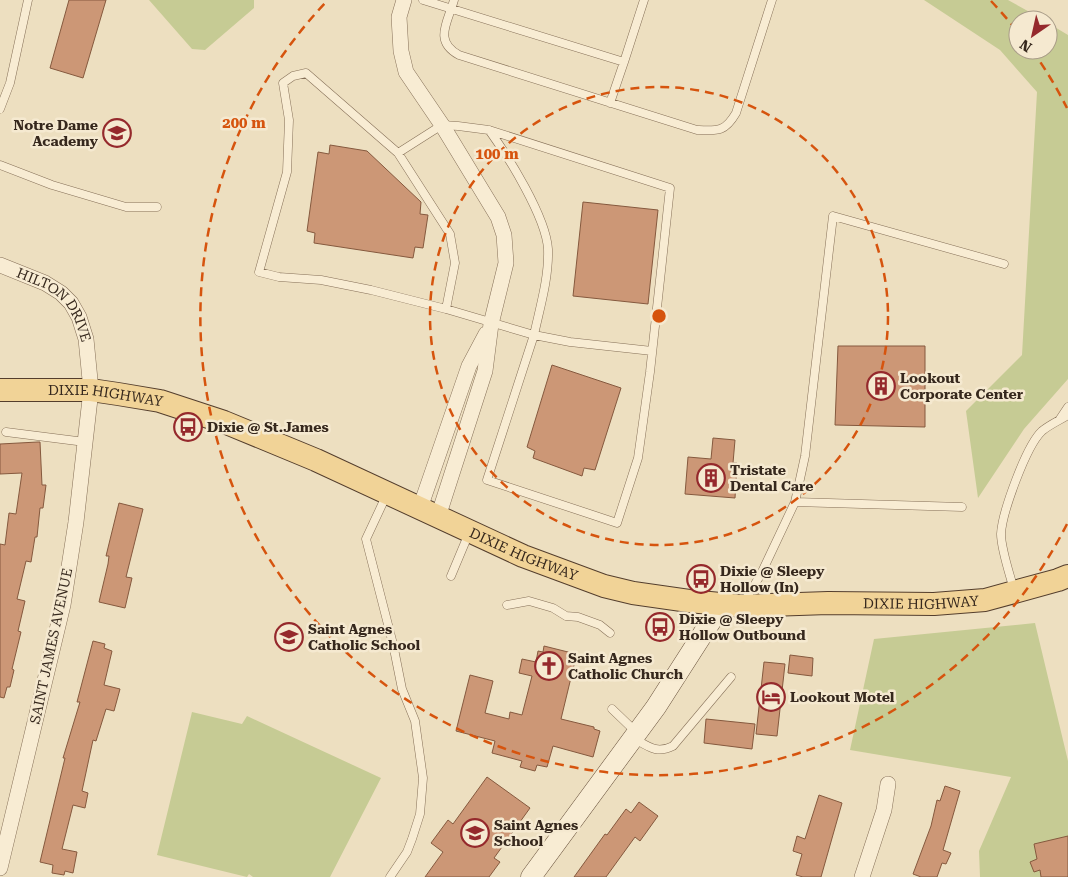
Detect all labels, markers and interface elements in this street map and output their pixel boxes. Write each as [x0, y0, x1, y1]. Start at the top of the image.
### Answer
north arrow [1008, 10, 1058, 60]
text: N [1017, 36, 1035, 55]
text: 200 m [222, 114, 266, 132]
place label: Notre Dame Academy [14, 117, 99, 149]
school or university icon: Notre Dame Academy [102, 118, 132, 148]
text: 100 m [475, 145, 519, 163]
street label: HILTON DRIVE [14, 265, 94, 344]
centre of rings [650, 307, 668, 325]
place label: Lookout Corporate Center [900, 370, 1024, 402]
building icon: Lookout Corporate Center [866, 371, 896, 401]
street label: DIXIE HIGHWAY [48, 382, 165, 409]
bus stop icon: Dixie @ St.James [173, 412, 203, 442]
place label: Dixie @ St.James [207, 419, 329, 435]
place label: Tristate Dental Care [730, 462, 814, 494]
building icon: Tristate Dental Care [696, 463, 726, 493]
street label: DIXIE HIGHWAY [467, 524, 581, 584]
place label: Dixie @ Sleepy Hollow (In) [720, 563, 825, 595]
bus stop icon: Dixie @ Sleepy Hollow (In) [686, 564, 716, 594]
street label: SAINT JAMES AVENUE [27, 567, 75, 725]
street label: DIXIE HIGHWAY [863, 592, 980, 612]
place label: Dixie @ Sleepy Hollow Outbound [679, 611, 806, 643]
bus stop icon: Dixie @ Sleepy Hollow Outbound [645, 612, 675, 642]
place label: Saint Agnes Catholic School [308, 621, 421, 653]
school or university icon: Saint Agnes Catholic School [274, 622, 304, 652]
place label: Saint Agnes Catholic Church [568, 650, 684, 682]
church icon: Saint Agnes Catholic Church [534, 651, 564, 681]
hotel icon: Lookout Motel [756, 682, 786, 712]
place label: Lookout Motel [790, 689, 895, 705]
place label: Saint Agnes School [494, 817, 578, 849]
school or university icon: Saint Agnes School [460, 818, 490, 848]

